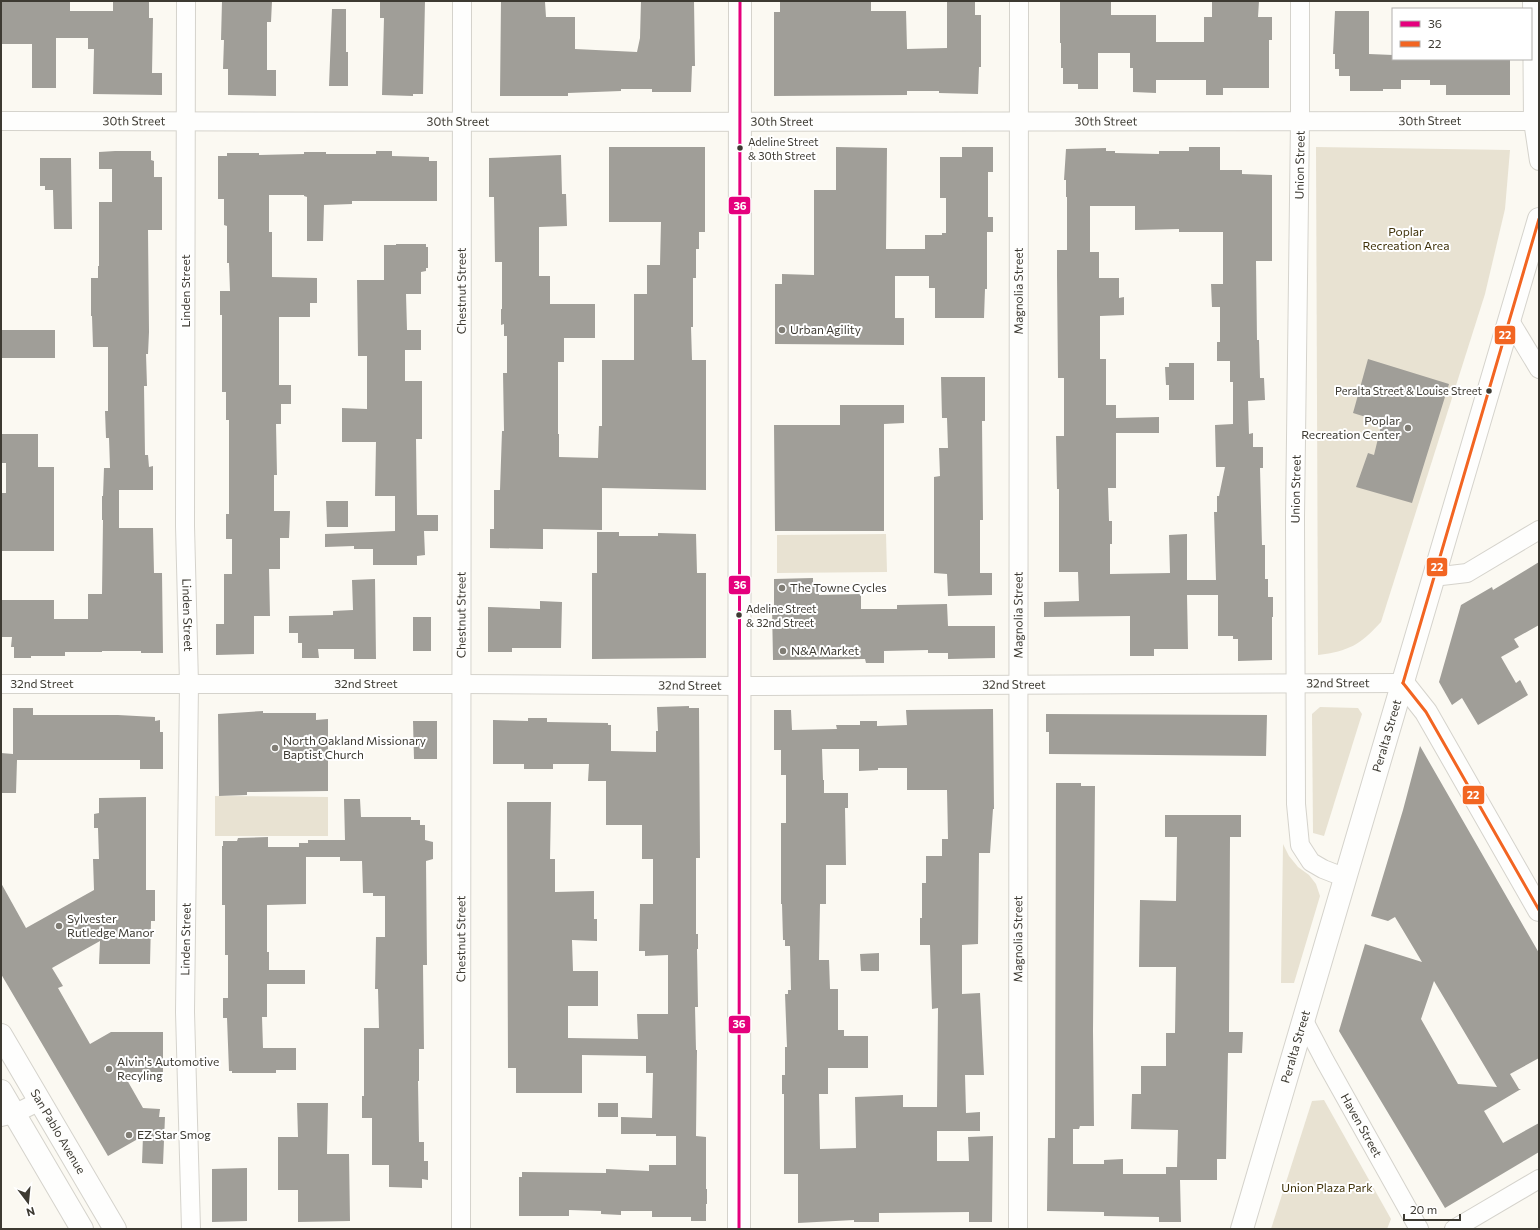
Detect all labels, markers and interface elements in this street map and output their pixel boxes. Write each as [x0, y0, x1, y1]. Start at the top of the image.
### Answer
legend [1392, 8, 1532, 60]
text: 36 [1428, 16, 1442, 30]
text: 22 [1428, 36, 1442, 50]
street label: 30th Street [103, 113, 165, 127]
street label: 30th Street [1075, 113, 1137, 127]
street label: 30th Street [1399, 113, 1461, 127]
street label: 30th Street [427, 114, 489, 128]
street label: 30th Street [751, 114, 813, 128]
street label: Union Street [1291, 130, 1307, 200]
place label: Adeline Street & 30th Street [748, 135, 819, 162]
marker: Adeline Street & 30th Street [735, 143, 745, 153]
line badge: 36 [728, 196, 751, 215]
text: 36 [733, 199, 747, 212]
park label: Poplar Recreation Area [1363, 224, 1449, 252]
street label: Magnolia Street [1011, 247, 1025, 334]
street label: Chestnut Street [454, 248, 468, 334]
street label: Linden Street [178, 254, 192, 328]
place label: Urban Agility [790, 322, 861, 336]
marker: Urban Agility [777, 325, 787, 335]
line badge: 22 [1494, 325, 1516, 345]
text: 22 [1499, 328, 1511, 341]
place label: Peralta Street & Louise Street [1335, 384, 1482, 397]
marker: Peralta Street & Louise Street [1484, 386, 1494, 396]
place label: Poplar Recreation Center [1301, 413, 1400, 441]
marker: Poplar Recreation Center [1403, 423, 1413, 433]
street label: Union Street [1287, 454, 1303, 524]
line badge: 22 [1426, 557, 1448, 577]
text: 22 [1431, 560, 1443, 573]
street label: Magnolia Street [1010, 571, 1025, 658]
street label: Chestnut Street [453, 572, 468, 658]
line badge: 36 [728, 575, 751, 595]
street label: Linden Street [180, 578, 196, 652]
text: 36 [733, 578, 747, 591]
place label: The Towne Cycles [790, 580, 887, 594]
marker: The Towne Cycles [777, 583, 787, 593]
place label: Adeline Street & 32nd Street [746, 602, 817, 629]
marker: Adeline Street & 32nd Street [734, 610, 744, 620]
place label: N&A Market [791, 643, 859, 657]
marker: N&A Market [778, 646, 788, 656]
street label: 32nd Street [1306, 675, 1370, 689]
street label: 32nd Street [10, 676, 74, 690]
street label: 32nd Street [334, 676, 398, 690]
street label: 32nd Street [658, 677, 722, 692]
street label: 32nd Street [982, 677, 1046, 691]
street label: Peralta Street [1369, 697, 1403, 774]
place label: North Oakland Missionary Baptist Church [283, 733, 426, 761]
marker: North Oakland Missionary Baptist Church [270, 743, 280, 753]
line badge: 22 [1462, 785, 1485, 805]
text: 22 [1467, 788, 1479, 801]
street label: Magnolia Street [1010, 895, 1024, 982]
street label: Chestnut Street [453, 896, 467, 982]
street label: Linden Street [177, 902, 193, 976]
place label: Sylvester Rutledge Manor [67, 911, 155, 939]
marker: Sylvester Rutledge Manor [54, 921, 64, 931]
street label: Peralta Street [1277, 1008, 1312, 1084]
line badge: 36 [728, 1015, 751, 1034]
text: 36 [732, 1017, 746, 1030]
place label: Alvin's Automotive Recyling [117, 1054, 219, 1082]
marker: Alvin's Automotive Recyling [104, 1064, 114, 1074]
street label: San Pablo Avenue [28, 1086, 89, 1176]
street label: Haven Street [1339, 1091, 1385, 1159]
place label: EZ Star Smog [137, 1127, 211, 1141]
marker: EZ Star Smog [124, 1130, 134, 1140]
park label: Union Plaza Park [1281, 1180, 1373, 1194]
north arrow [8, 1182, 48, 1222]
scale bar [1404, 1196, 1460, 1222]
text: 20 m [1410, 1202, 1437, 1216]
text: N [25, 1205, 37, 1219]

